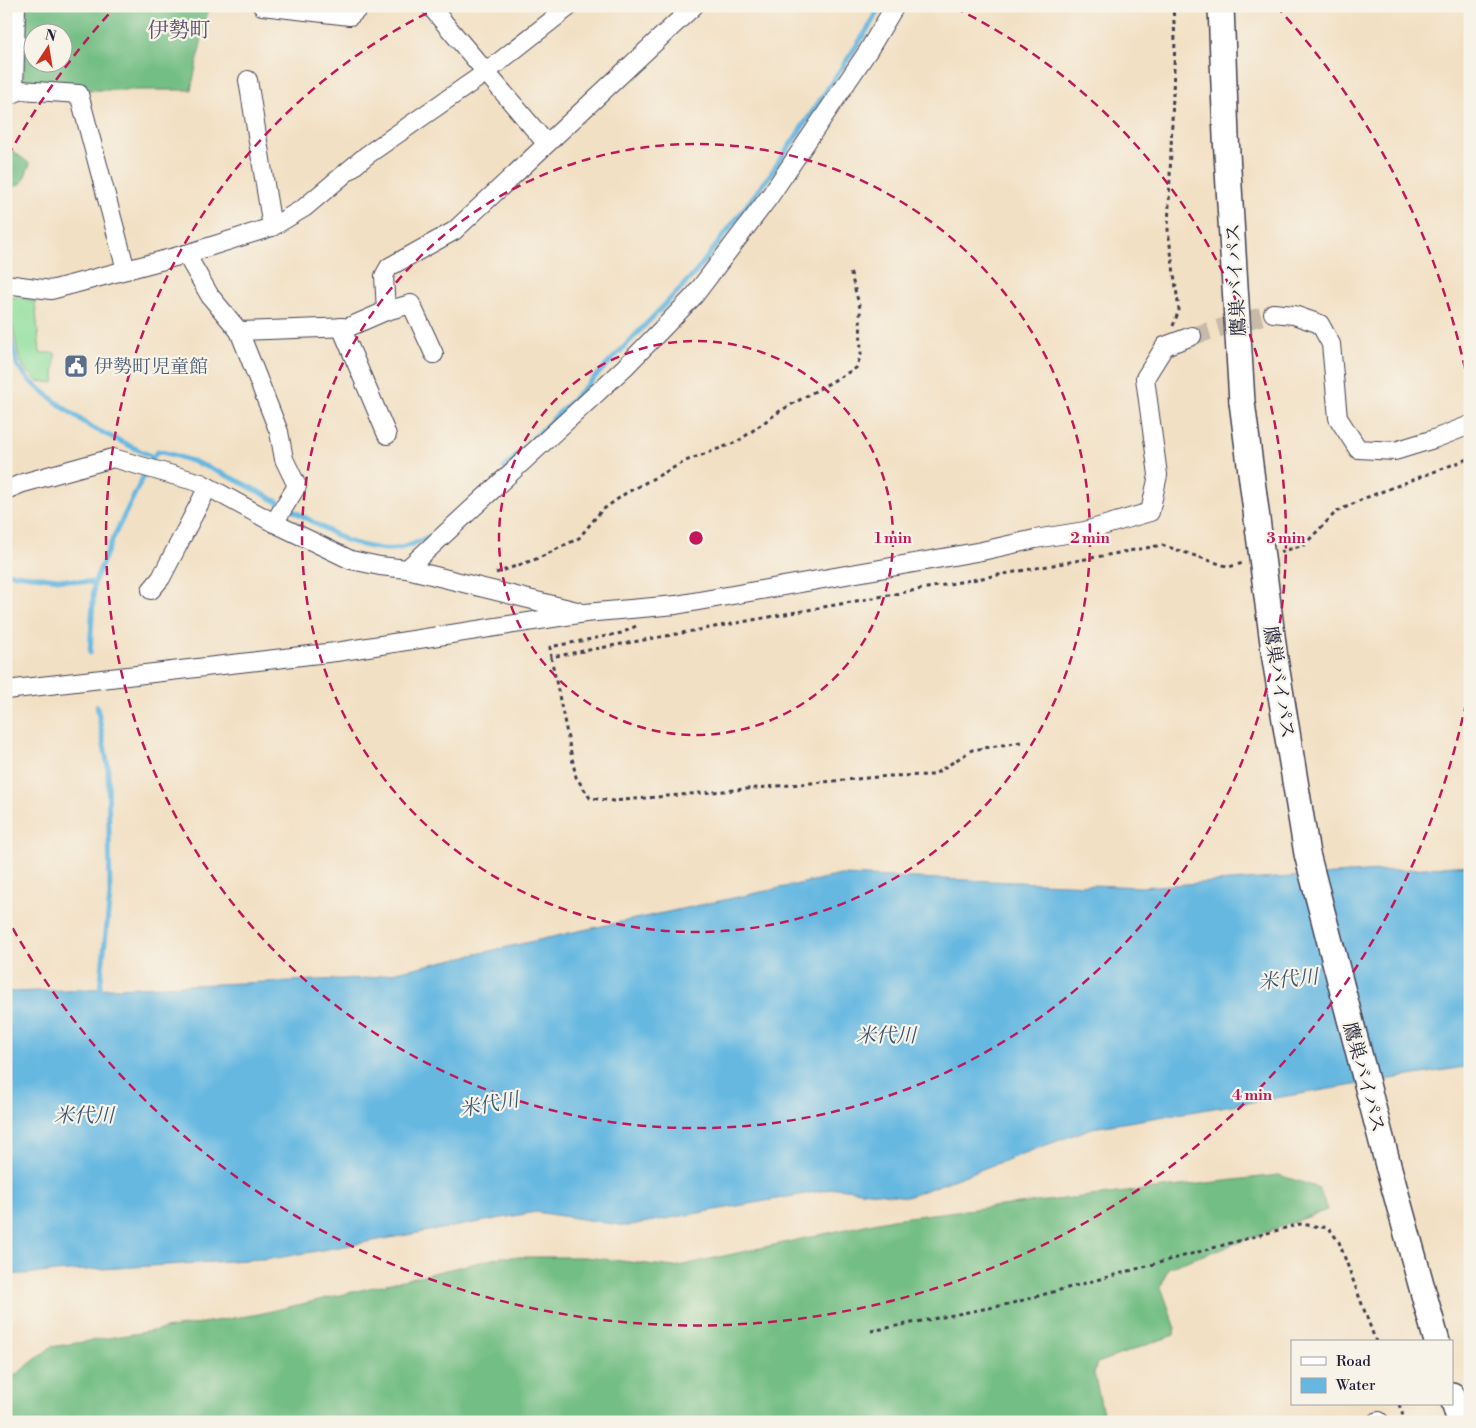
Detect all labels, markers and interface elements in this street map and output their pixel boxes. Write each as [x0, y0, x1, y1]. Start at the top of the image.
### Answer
district label: 伊勢町 [148, 18, 211, 44]
north arrow [22, 22, 72, 72]
text: N [43, 26, 58, 46]
street label: 鷹巣バイパス [1221, 223, 1251, 337]
public building icon: 伊勢町児童館 [63, 353, 89, 379]
place label: 伊勢町児童館 [94, 355, 208, 379]
centre of rings [687, 529, 705, 547]
text: 1 min [874, 529, 912, 548]
text: 2 min [1070, 529, 1110, 548]
text: 3 min [1266, 529, 1306, 548]
street label: 鷹巣バイパス [1258, 624, 1300, 740]
water label: 米代川 [1257, 965, 1321, 996]
street label: 鷹巣バイパス [1338, 1019, 1390, 1135]
water label: 米代川 [856, 1024, 918, 1049]
text: 4 min [1232, 1086, 1273, 1105]
water label: 米代川 [458, 1088, 523, 1123]
water label: 米代川 [54, 1104, 116, 1129]
legend [1291, 1340, 1454, 1406]
text: Road [1336, 1352, 1371, 1371]
text: Water [1335, 1376, 1376, 1395]

